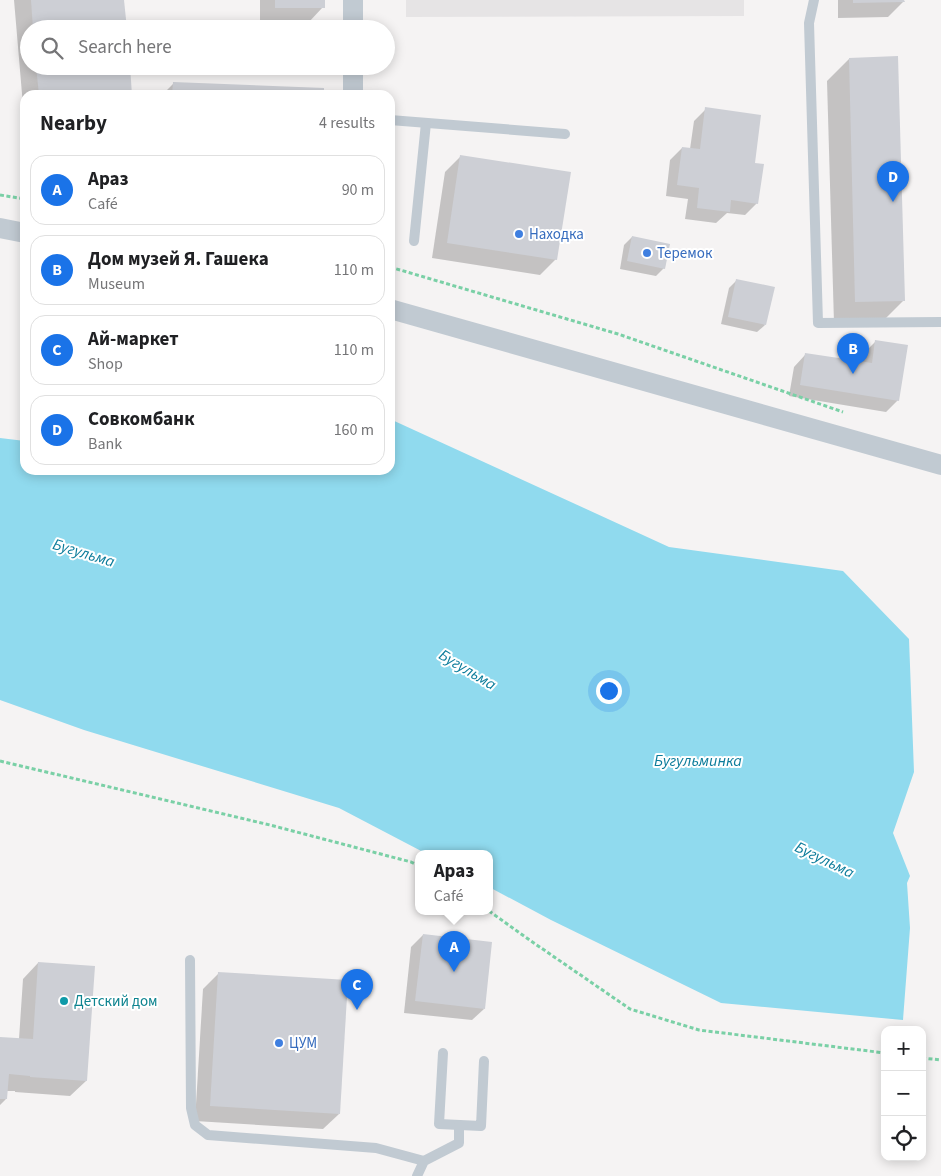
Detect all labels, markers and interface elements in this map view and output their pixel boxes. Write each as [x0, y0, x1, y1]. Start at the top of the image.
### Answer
search box [20, 20, 395, 75]
icon: search [38, 34, 66, 62]
text: Search here [78, 34, 172, 61]
text: Nearby [40, 108, 107, 138]
text: 4 results [319, 112, 375, 134]
pin: D [877, 161, 909, 202]
text: Араз [88, 166, 129, 193]
text: A [52, 179, 62, 201]
text: 90 m [342, 179, 374, 201]
text: Café [88, 193, 118, 215]
place label: Находка [529, 224, 584, 245]
marker: Находка [513, 228, 525, 240]
place label: Теремок [657, 243, 713, 264]
text: Дом музей Я. Гашека [88, 246, 269, 273]
marker: Теремок [641, 247, 653, 259]
text: B [52, 259, 62, 281]
text: 110 m [334, 259, 374, 281]
text: Museum [88, 273, 145, 295]
text: Ай-маркет [88, 326, 179, 353]
pin: B [837, 333, 869, 374]
text: C [52, 339, 62, 361]
text: 110 m [334, 339, 374, 361]
text: Shop [88, 353, 123, 375]
text: Совкомбанк [88, 406, 195, 433]
text: D [52, 419, 62, 441]
text: 160 m [334, 419, 374, 441]
text: Bank [88, 433, 122, 455]
water label: Бугульма [50, 533, 118, 573]
water label: Бугульма [435, 644, 501, 696]
your location [596, 678, 622, 704]
water label: Бугульминка [654, 750, 742, 772]
water label: Бугульма [791, 836, 858, 884]
popup [415, 850, 493, 915]
text: Араз [434, 858, 474, 885]
text: Café [434, 885, 463, 907]
pin: A [438, 931, 470, 972]
pin: C [341, 969, 373, 1010]
place label: Детский дом [74, 991, 158, 1012]
marker: Детский дом [58, 995, 70, 1007]
map controls [881, 1026, 926, 1161]
button: + [881, 1026, 926, 1071]
place label: ЦУМ [289, 1033, 317, 1054]
marker: ЦУМ [273, 1037, 285, 1049]
button: − [881, 1071, 926, 1116]
button: locate [881, 1116, 926, 1161]

